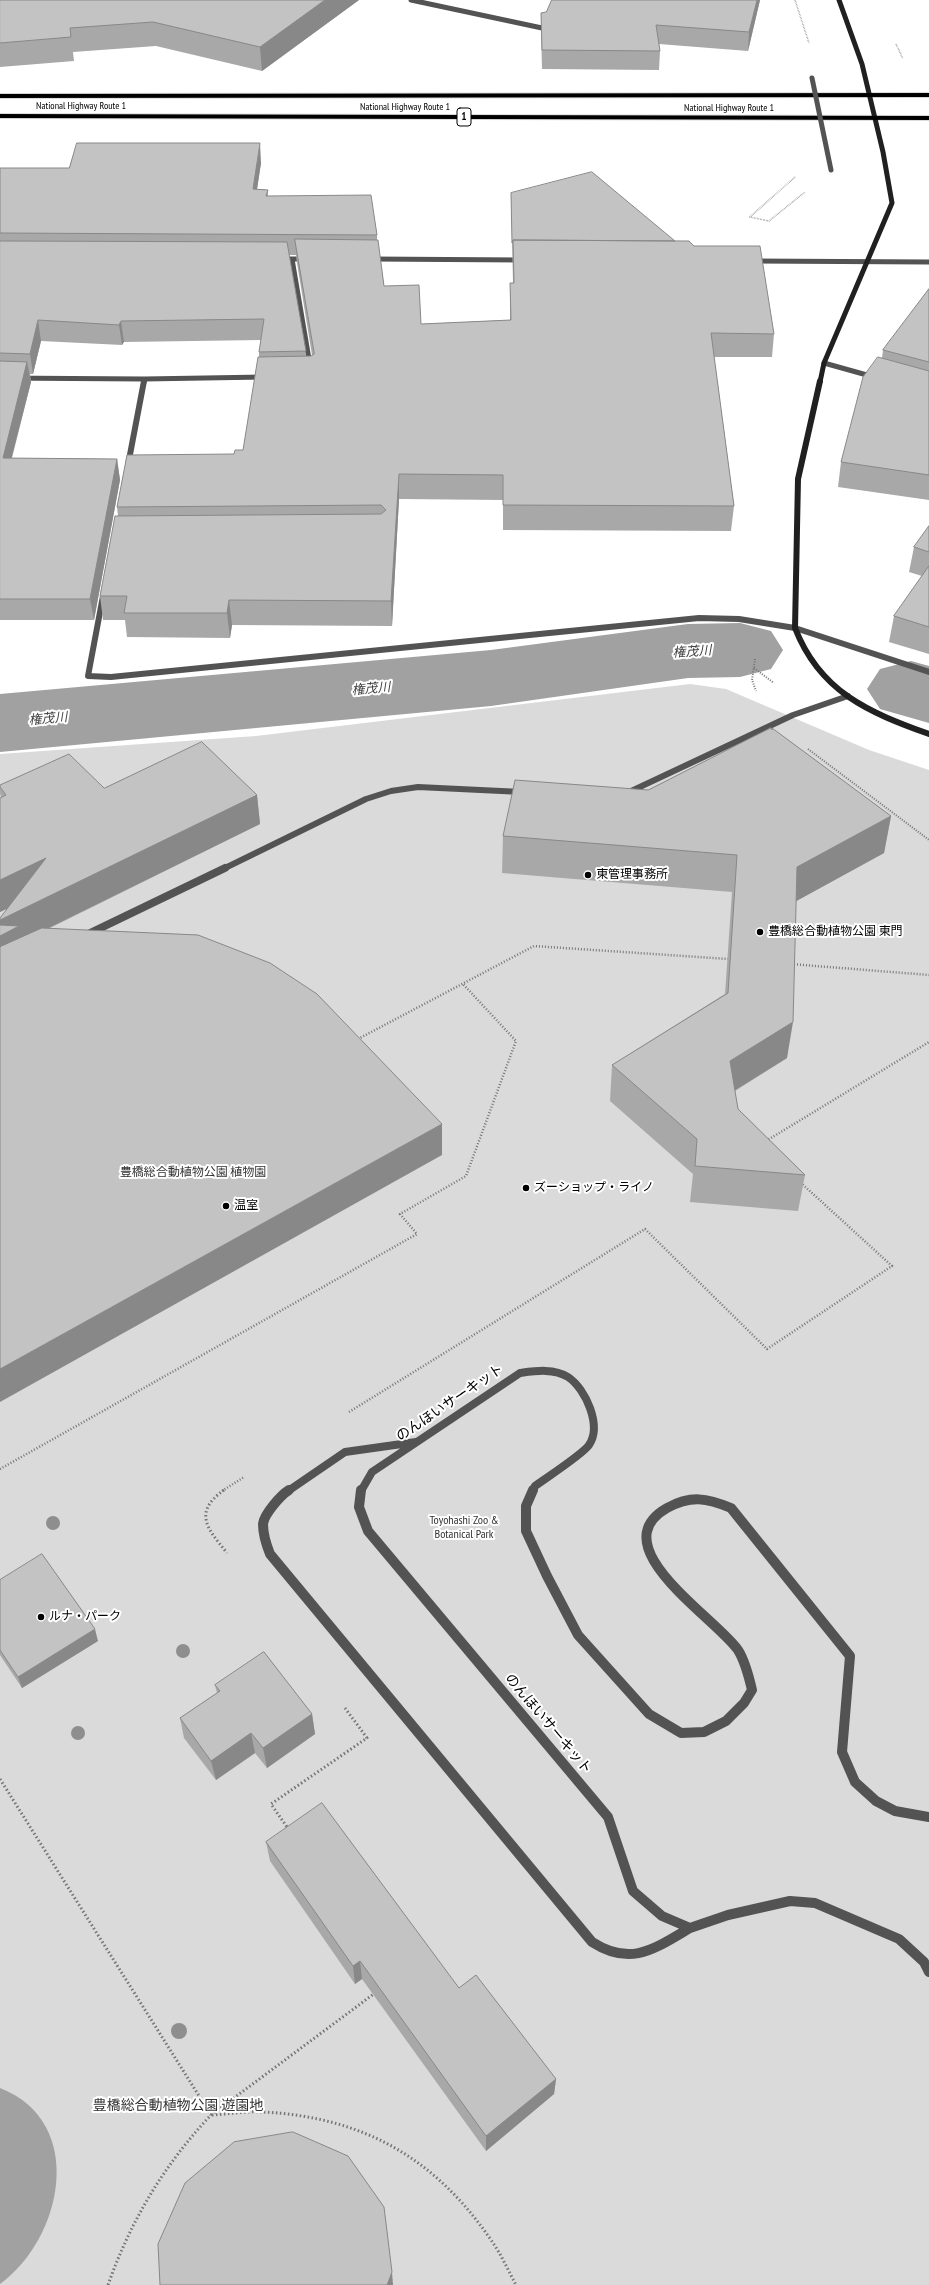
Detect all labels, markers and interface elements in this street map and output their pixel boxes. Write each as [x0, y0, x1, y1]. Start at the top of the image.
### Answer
street label: National Highway Route 1 [36, 100, 126, 112]
street label: National Highway Route 1 [360, 101, 450, 113]
street label: National Highway Route 1 [684, 102, 774, 114]
road number: 1 [457, 108, 471, 126]
water label: 権茂川 [672, 643, 712, 661]
water label: 権茂川 [351, 680, 391, 698]
water label: 権茂川 [28, 710, 68, 728]
place label: 東管理事務所 [596, 868, 668, 882]
marker: 東管理事務所 [583, 870, 593, 880]
place label: 豊橋総合動植物公園 東門 [768, 925, 903, 939]
marker: 豊橋総合動植物公園 東門 [755, 927, 765, 937]
park label: 豊橋総合動植物公園 植物園 [120, 1166, 266, 1180]
place label: ズーショップ・ライノ [534, 1181, 654, 1195]
marker: ズーショップ・ライノ [521, 1183, 531, 1193]
place label: 温室 [234, 1199, 258, 1213]
marker: 温室 [221, 1201, 231, 1211]
street label: のんほいサーキット [393, 1361, 507, 1445]
park label: Toyohashi Zoo & Botanical Park [429, 1514, 499, 1542]
place label: ルナ・パーク [49, 1610, 121, 1624]
marker: ルナ・パーク [36, 1612, 46, 1622]
street label: のんほいサーキット [501, 1670, 595, 1778]
park label: 豊橋総合動植物公園 遊園地 [93, 2098, 263, 2114]

